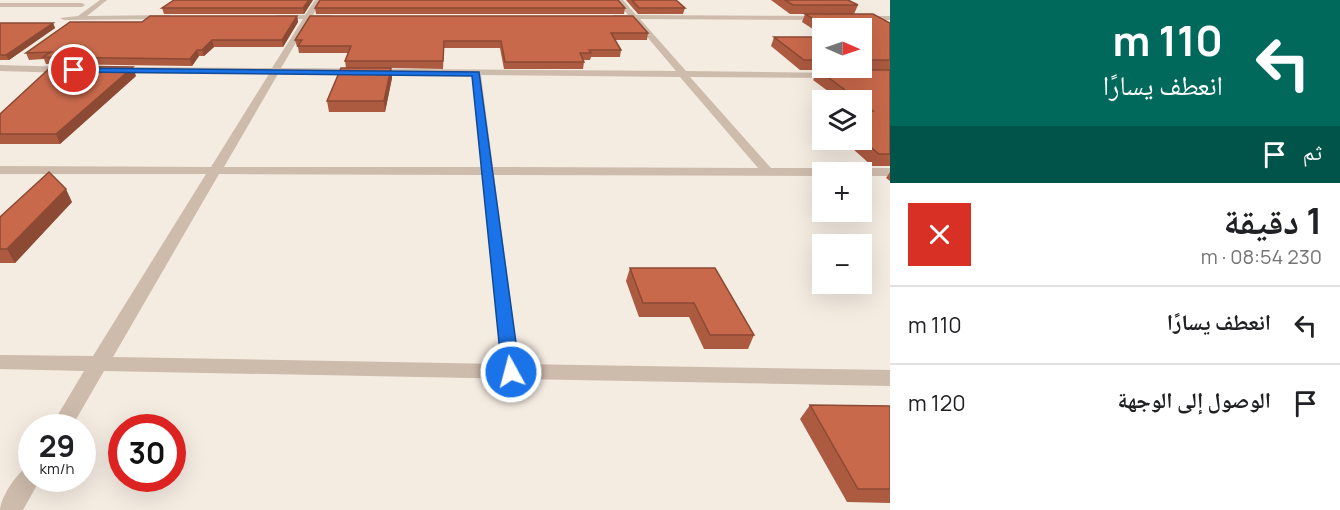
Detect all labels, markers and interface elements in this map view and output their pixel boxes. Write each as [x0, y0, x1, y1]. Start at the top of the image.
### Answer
text: 110 m [1112, 11, 1223, 69]
north arrow [812, 18, 872, 78]
map controls [812, 18, 872, 294]
icon: left [1244, 24, 1322, 102]
pin [48, 44, 99, 95]
icon: arrive [57, 53, 90, 86]
text: انعطف يسارًا [1103, 66, 1223, 103]
button: layers [812, 90, 872, 150]
text: ثم [1303, 137, 1322, 167]
icon: arrive [1258, 138, 1291, 171]
button: + [812, 162, 872, 222]
text: 1 دقيقة [1223, 196, 1322, 245]
button: close [908, 203, 971, 266]
button: − [812, 234, 872, 294]
text: 230 m · 08:54 [1201, 243, 1322, 270]
text: انعطف يسارًا [1167, 307, 1271, 337]
icon: left [1289, 309, 1322, 342]
text: 110 m [908, 310, 962, 340]
position arrow [479, 340, 543, 404]
text: الوصول إلى الوجهة [1118, 385, 1271, 415]
icon: arrive [1289, 387, 1322, 420]
text: 120 m [908, 388, 966, 418]
speed limit sign: 30 [108, 414, 186, 492]
text: 29 [39, 425, 75, 466]
text: km/h [40, 458, 74, 479]

